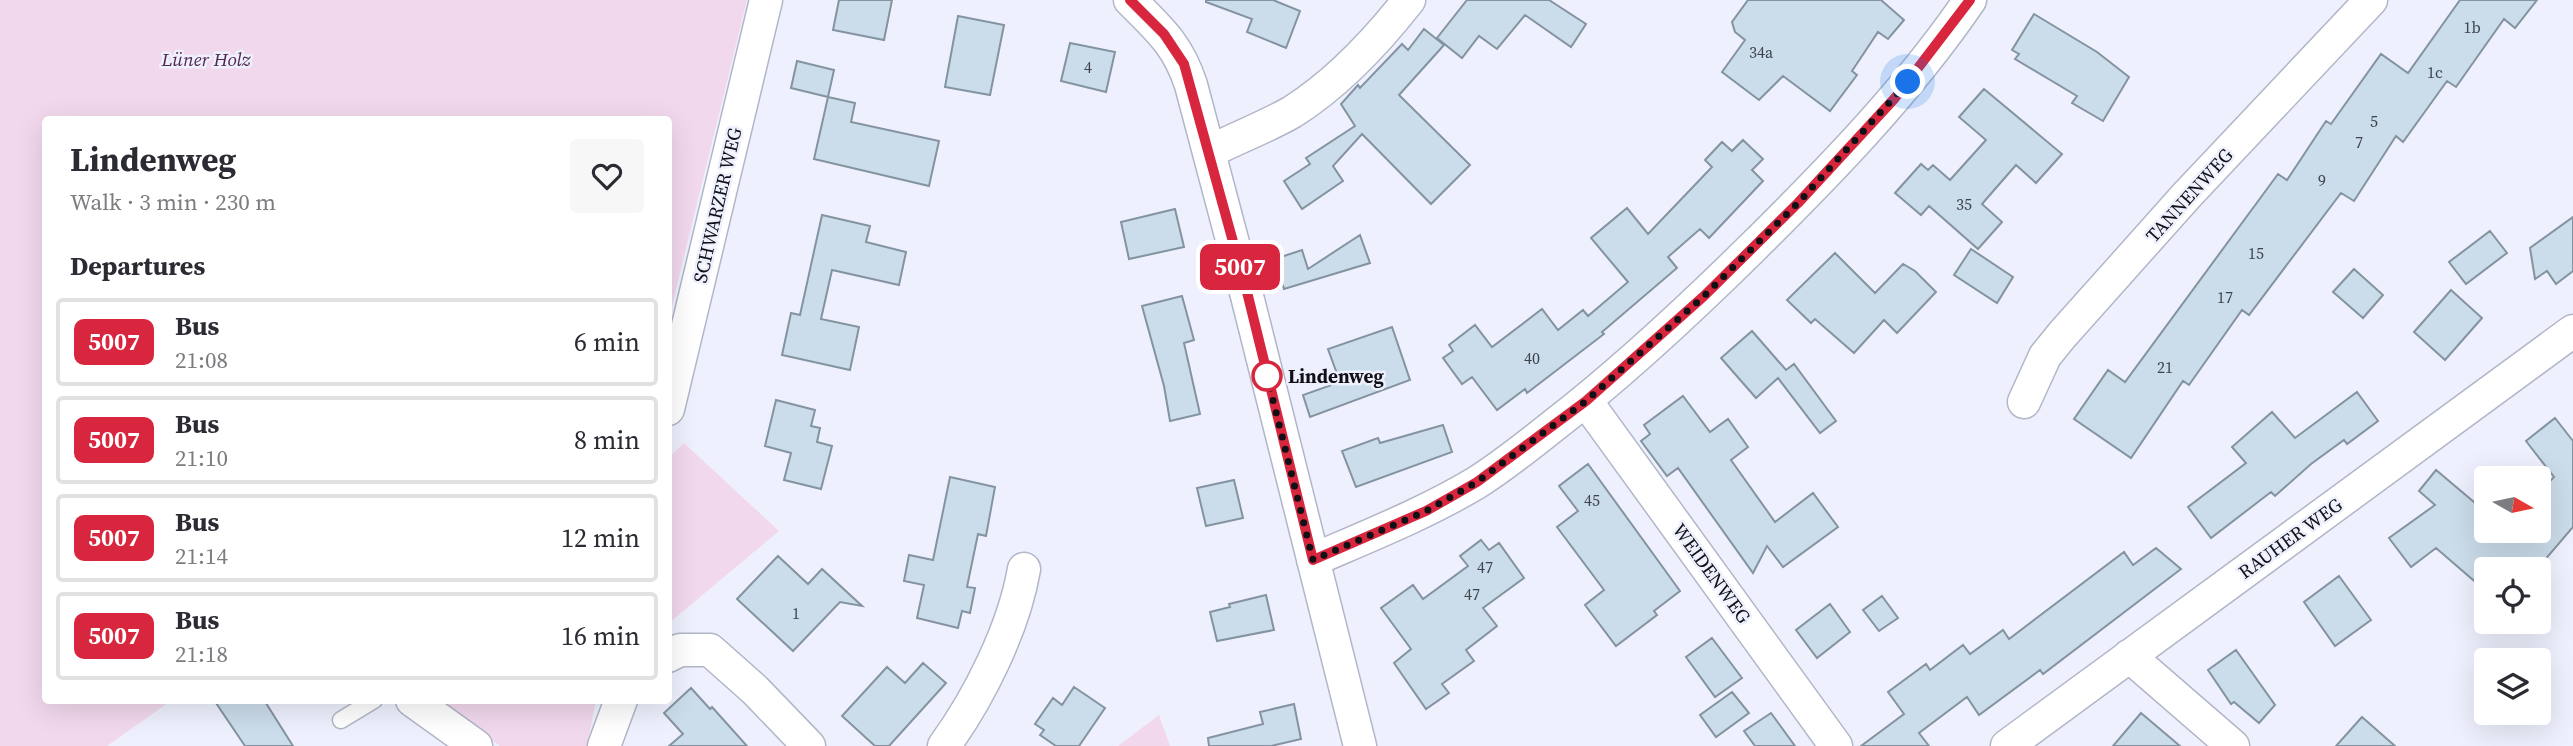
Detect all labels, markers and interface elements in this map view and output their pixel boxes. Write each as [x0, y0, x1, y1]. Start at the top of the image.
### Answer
house number: 1b [2463, 16, 2481, 38]
house number: 34a [1749, 41, 1774, 63]
park label: Lüner Holz [161, 46, 252, 72]
house number: 4 [1084, 56, 1092, 78]
house number: 1c [2427, 61, 2443, 83]
your location [1890, 64, 1925, 99]
house number: 5 [2370, 110, 2378, 132]
street label: SCHWARZER WEG [686, 125, 748, 285]
house number: 7 [2355, 131, 2363, 153]
text: Lindenweg [70, 137, 236, 182]
button: heart [570, 139, 644, 213]
street label: TANNENWEG [2140, 142, 2238, 248]
house number: 9 [2318, 169, 2326, 191]
text: Walk · 3 min · 230 m [70, 186, 276, 218]
house number: 35 [1956, 193, 1972, 215]
house number: 15 [2248, 242, 2264, 264]
line badge: 5007 [1191, 244, 1289, 290]
text: Departures [70, 248, 205, 284]
text: 5007 [1214, 250, 1266, 283]
house number: 17 [2217, 286, 2233, 308]
text: Bus [175, 308, 219, 344]
text: 6 min [574, 324, 640, 360]
text: 5007 [88, 325, 140, 358]
text: 21:08 [175, 344, 228, 376]
house number: 40 [1524, 347, 1540, 369]
house number: 21 [2157, 356, 2173, 378]
marker: Lindenweg [1252, 361, 1282, 391]
place label: Lindenweg [1288, 363, 1384, 389]
text: Bus [175, 406, 219, 442]
text: 8 min [574, 422, 640, 458]
text: 5007 [88, 423, 140, 456]
text: 21:10 [175, 442, 228, 474]
north arrow [2474, 466, 2552, 542]
map controls [2474, 466, 2551, 725]
house number: 45 [1584, 489, 1600, 511]
street label: RAUHER WEG [2233, 491, 2347, 585]
text: Bus [175, 504, 219, 540]
street label: WEIDENWEG [1667, 518, 1757, 628]
text: 12 min [561, 520, 640, 556]
text: 5007 [88, 521, 140, 554]
text: 21:14 [175, 540, 228, 572]
house number: 47 [1477, 556, 1493, 578]
button: locate [2474, 557, 2551, 634]
house number: 47 [1464, 583, 1480, 605]
text: Bus [175, 602, 219, 638]
house number: 1 [792, 602, 800, 624]
text: 16 min [561, 618, 640, 654]
text: 5007 [88, 619, 140, 652]
text: 21:18 [175, 638, 228, 670]
button: layers [2474, 648, 2551, 725]

